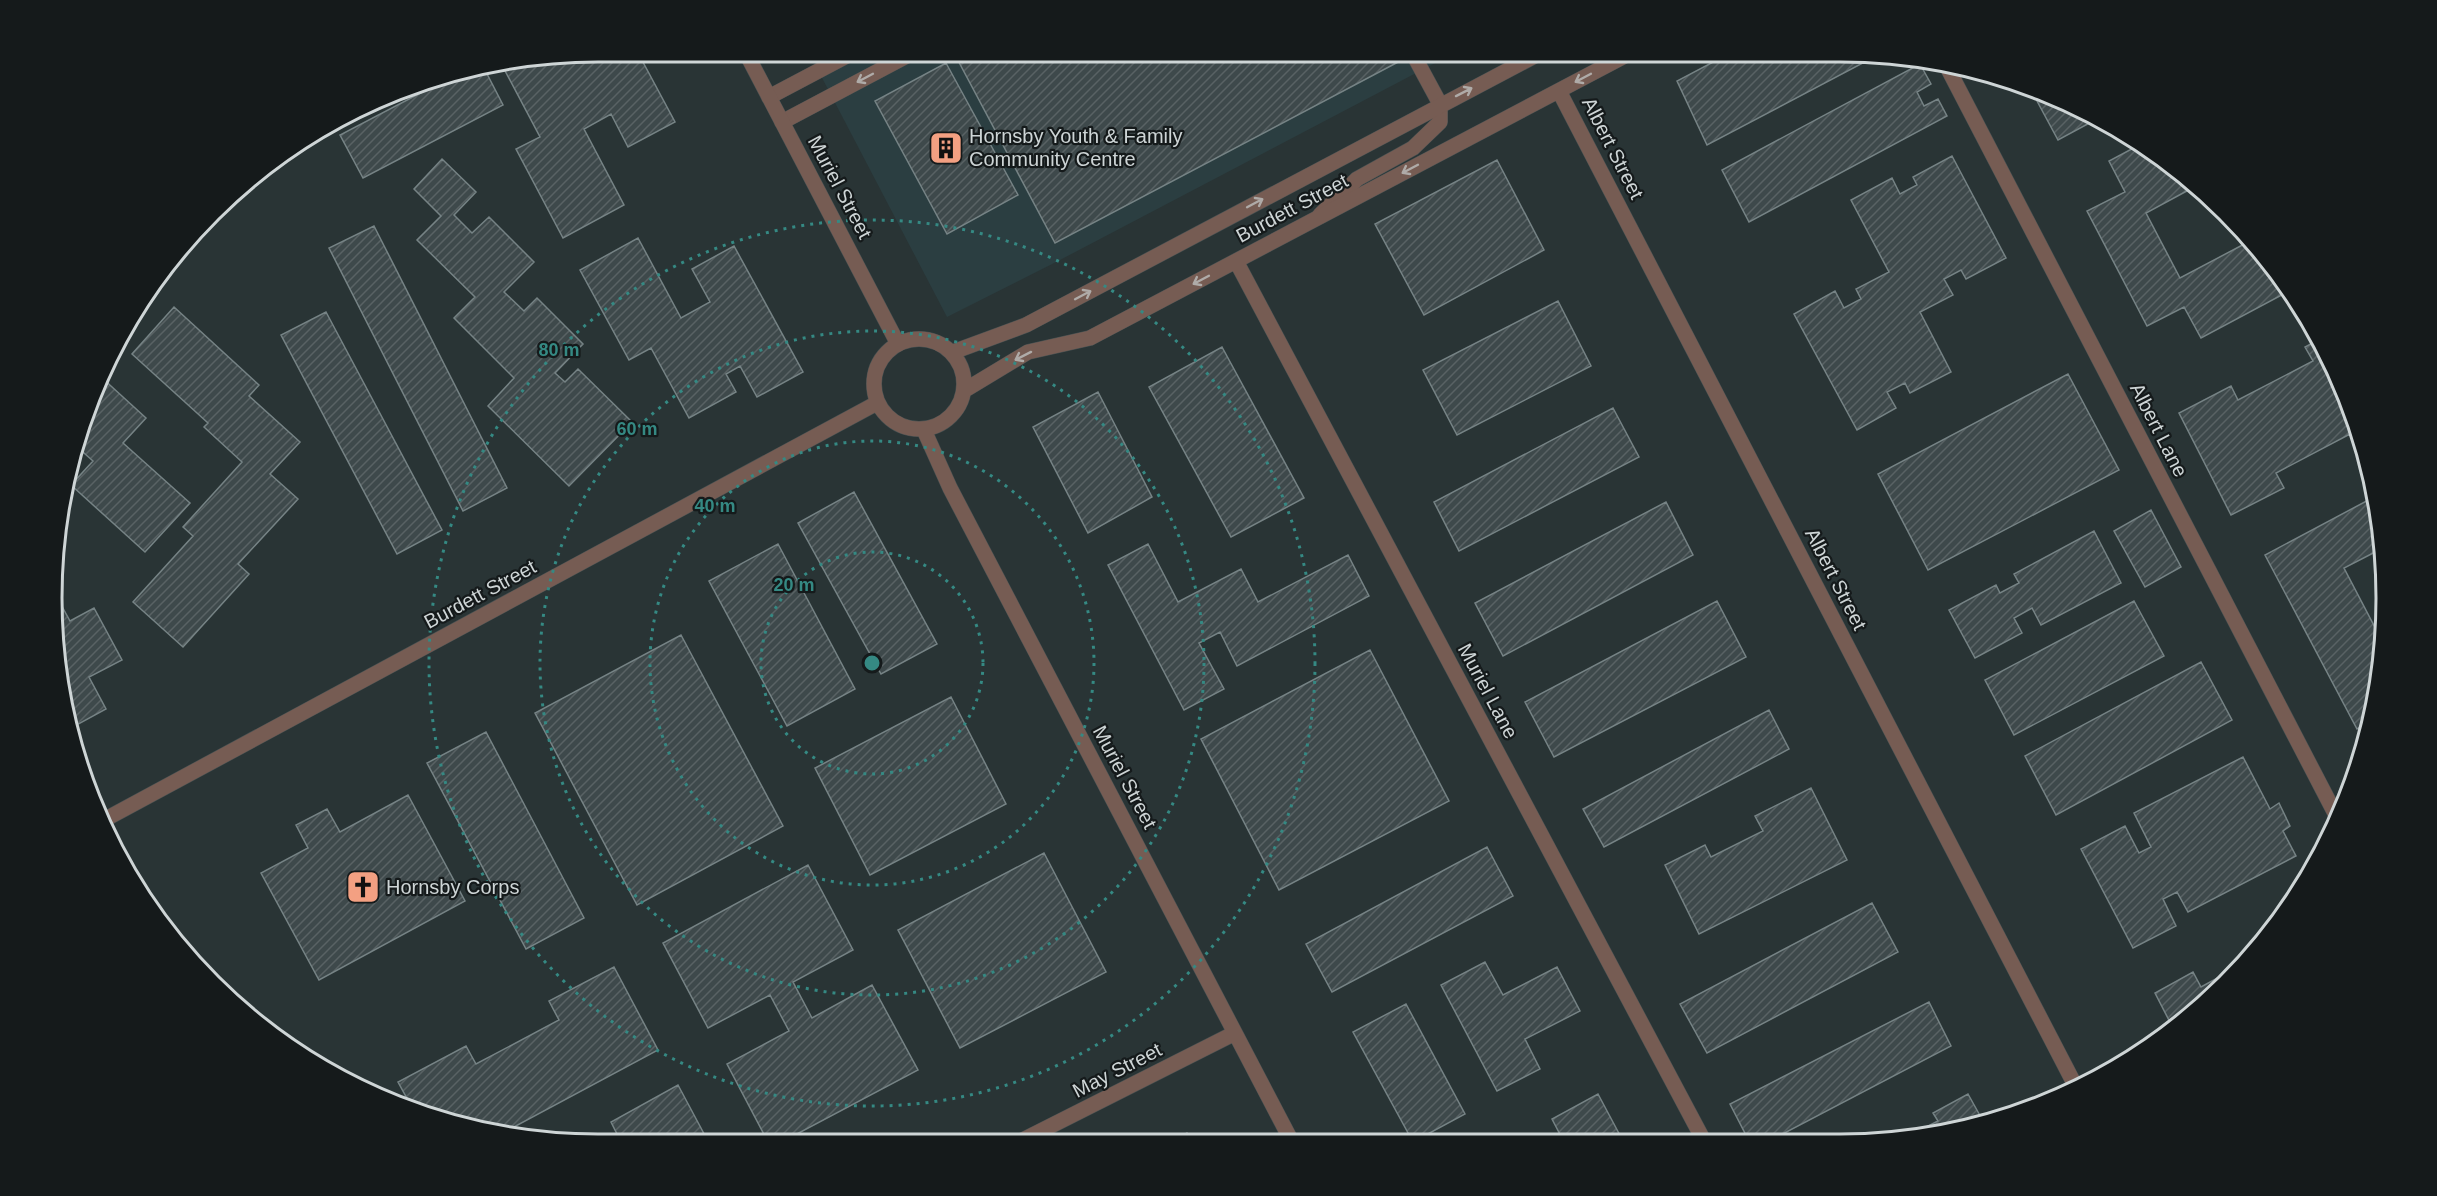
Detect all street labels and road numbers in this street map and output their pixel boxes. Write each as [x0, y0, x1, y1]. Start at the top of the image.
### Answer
street label: Albert Street [1578, 93, 1648, 203]
street label: Muriel Street [804, 132, 877, 243]
street label: Burdett Street [1232, 169, 1352, 247]
street label: Albert Lane [2126, 379, 2192, 481]
street label: Albert Street [1801, 524, 1871, 634]
street label: Burdett Street [420, 555, 540, 633]
street label: Muriel Lane [1454, 640, 1522, 742]
street label: Muriel Street [1089, 722, 1162, 833]
street label: May Street [1069, 1038, 1165, 1102]

